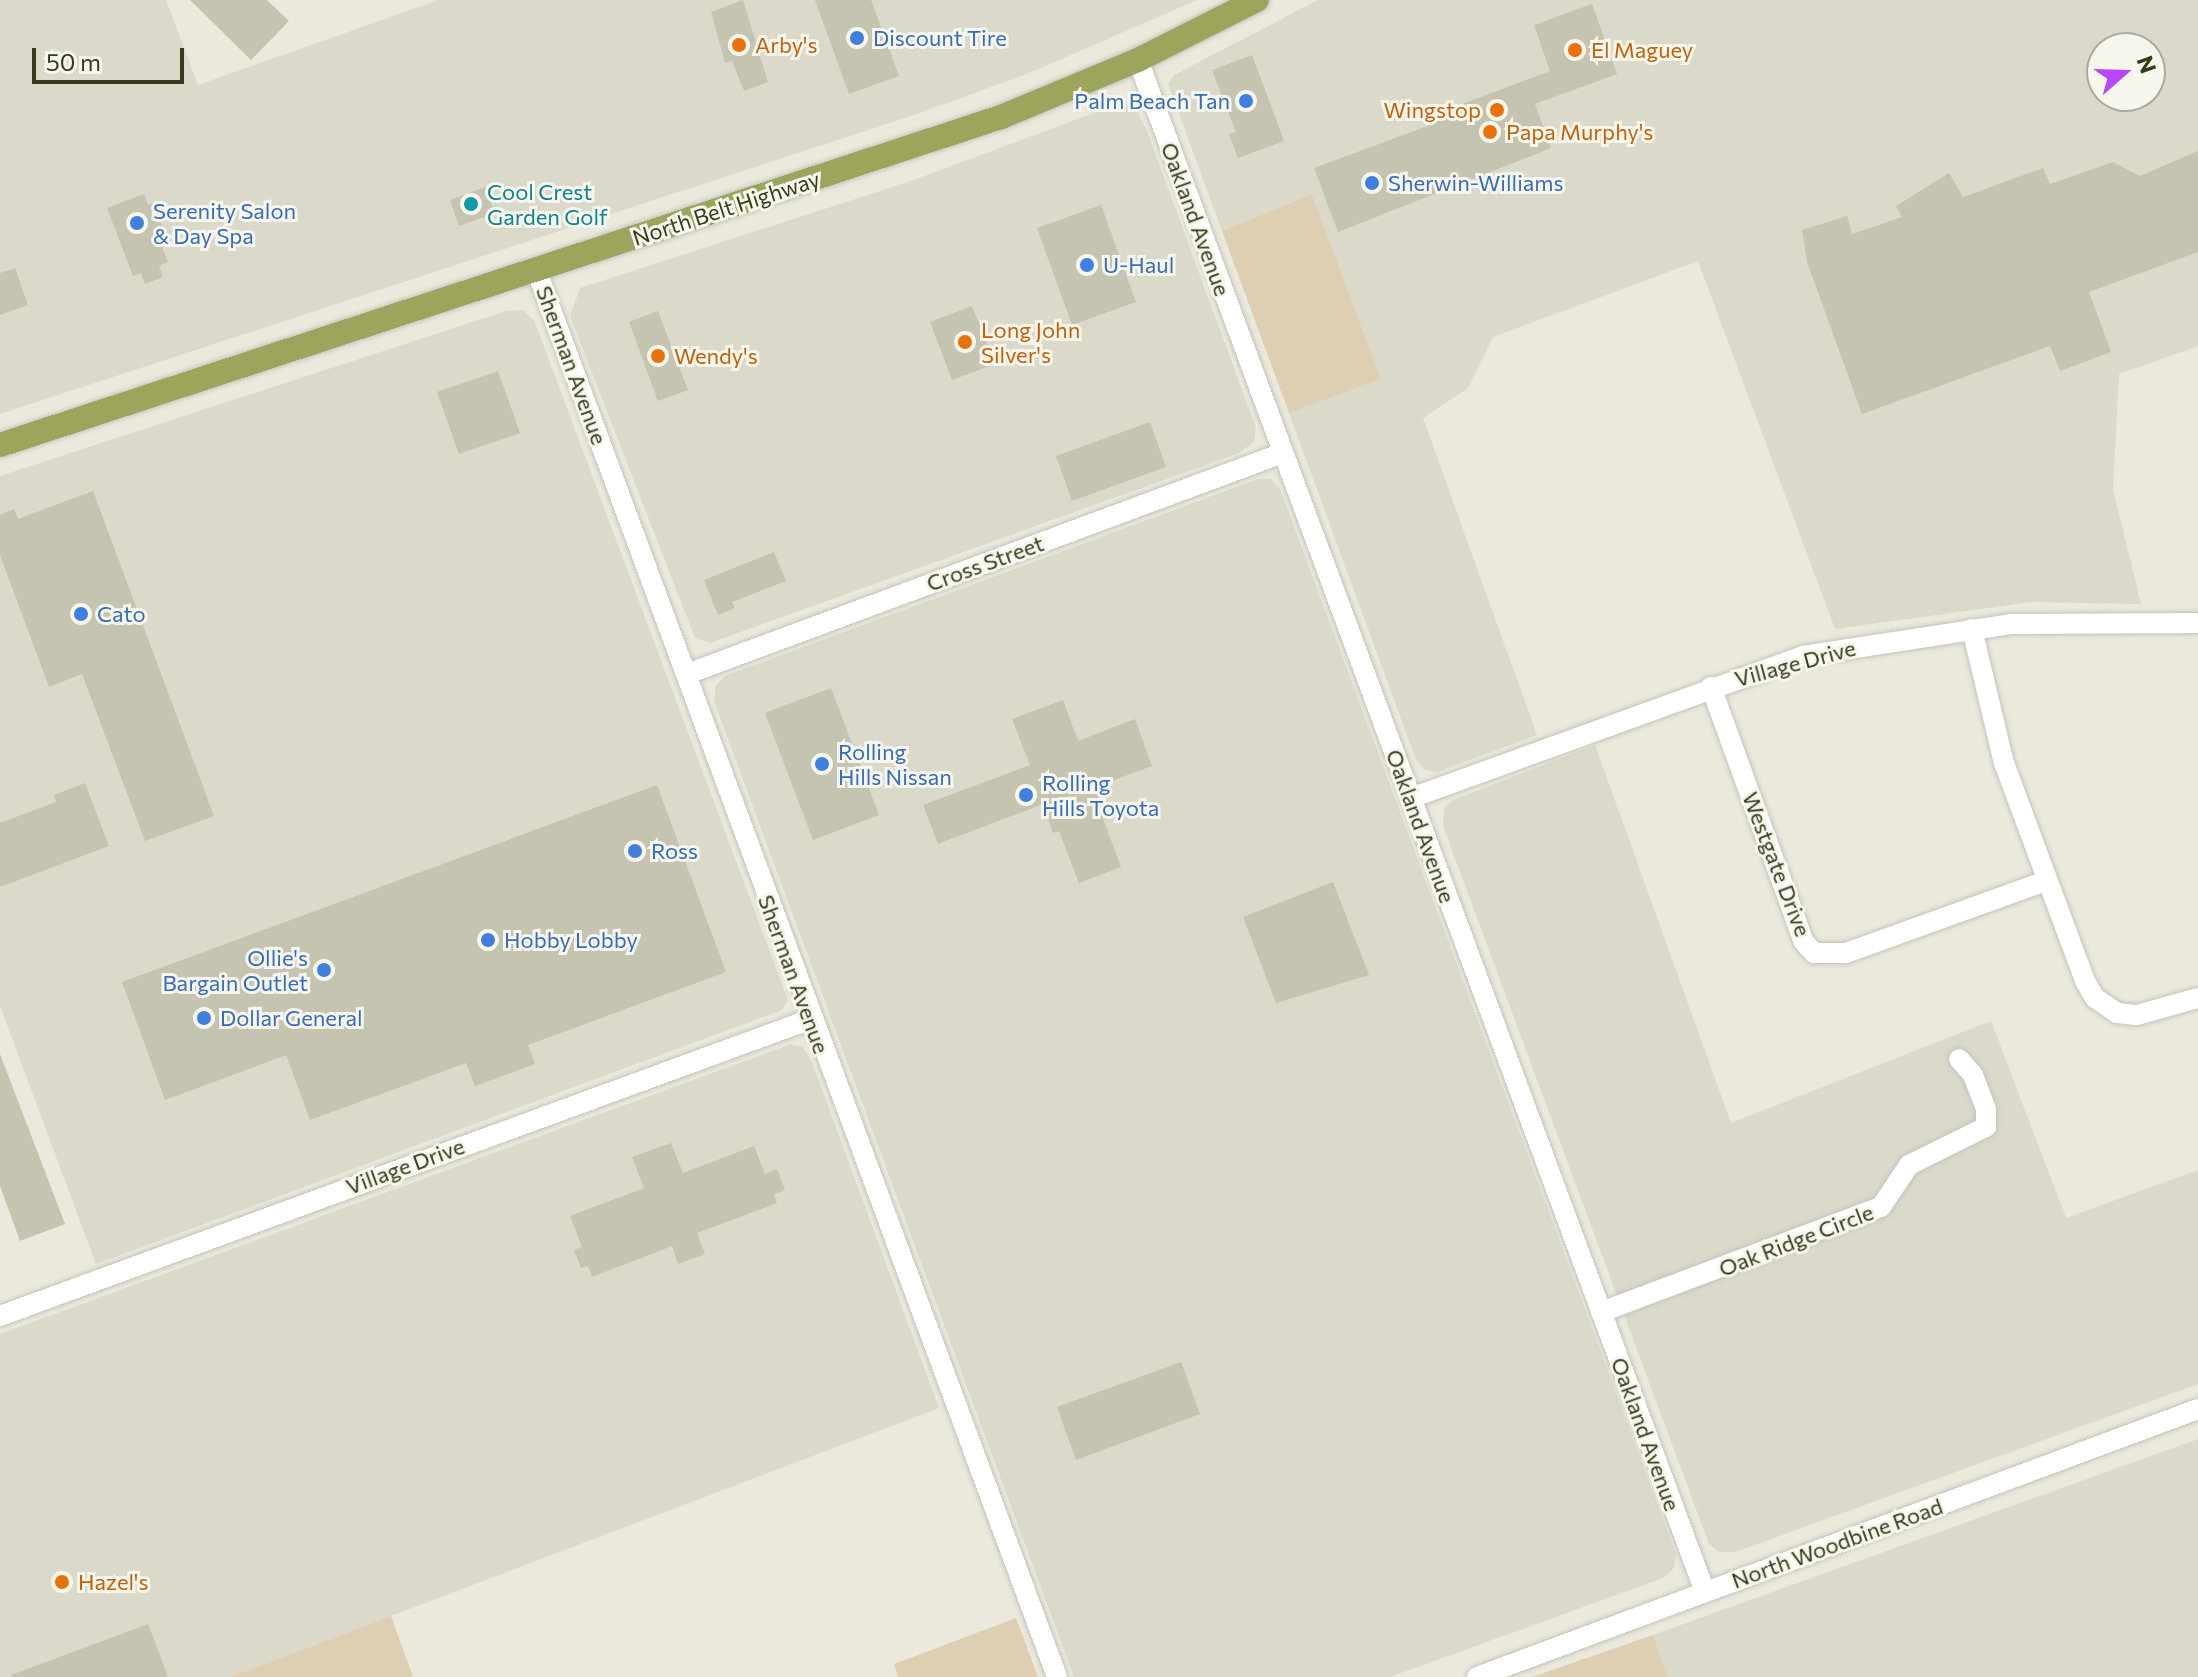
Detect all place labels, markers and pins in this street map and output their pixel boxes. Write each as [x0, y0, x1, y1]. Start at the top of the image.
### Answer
place label: Discount Tire [873, 25, 1007, 51]
marker: Discount Tire [848, 29, 866, 47]
place label: Arby's [755, 32, 818, 58]
marker: Arby's [730, 36, 748, 54]
place label: El Maguey [1591, 37, 1693, 63]
marker: El Maguey [1566, 41, 1584, 59]
place label: Palm Beach Tan [1074, 88, 1230, 114]
marker: Palm Beach Tan [1237, 92, 1255, 110]
place label: Wingstop [1383, 97, 1481, 123]
marker: Wingstop [1488, 101, 1506, 119]
place label: Papa Murphy's [1506, 119, 1653, 145]
marker: Papa Murphy's [1481, 123, 1499, 141]
place label: Sherwin-Williams [1388, 170, 1564, 196]
marker: Sherwin-Williams [1363, 174, 1381, 192]
place label: Cool Crest Garden Golf [487, 178, 608, 230]
marker: Cool Crest Garden Golf [462, 195, 480, 213]
place label: Serenity Salon & Day Spa [153, 197, 296, 248]
marker: Serenity Salon & Day Spa [128, 214, 146, 232]
place label: U-Haul [1103, 252, 1174, 278]
marker: U-Haul [1078, 256, 1096, 274]
place label: Long John Silver's [981, 316, 1080, 368]
marker: Long John Silver's [956, 333, 974, 351]
place label: Wendy's [674, 343, 758, 369]
marker: Wendy's [649, 347, 667, 365]
place label: Cato [97, 601, 146, 627]
marker: Cato [72, 605, 90, 623]
place label: Rolling Hills Nissan [838, 738, 952, 790]
marker: Rolling Hills Nissan [813, 755, 831, 773]
place label: Rolling Hills Toyota [1042, 769, 1159, 820]
marker: Rolling Hills Toyota [1017, 786, 1035, 804]
place label: Ross [651, 838, 698, 864]
marker: Ross [626, 842, 644, 860]
place label: Hobby Lobby [504, 927, 638, 953]
marker: Hobby Lobby [479, 931, 497, 949]
place label: Ollie's Bargain Outlet [162, 944, 308, 996]
marker: Ollie's Bargain Outlet [315, 961, 333, 979]
place label: Dollar General [220, 1005, 363, 1031]
marker: Dollar General [195, 1009, 213, 1027]
place label: Hazel's [78, 1569, 149, 1595]
marker: Hazel's [53, 1573, 71, 1591]

